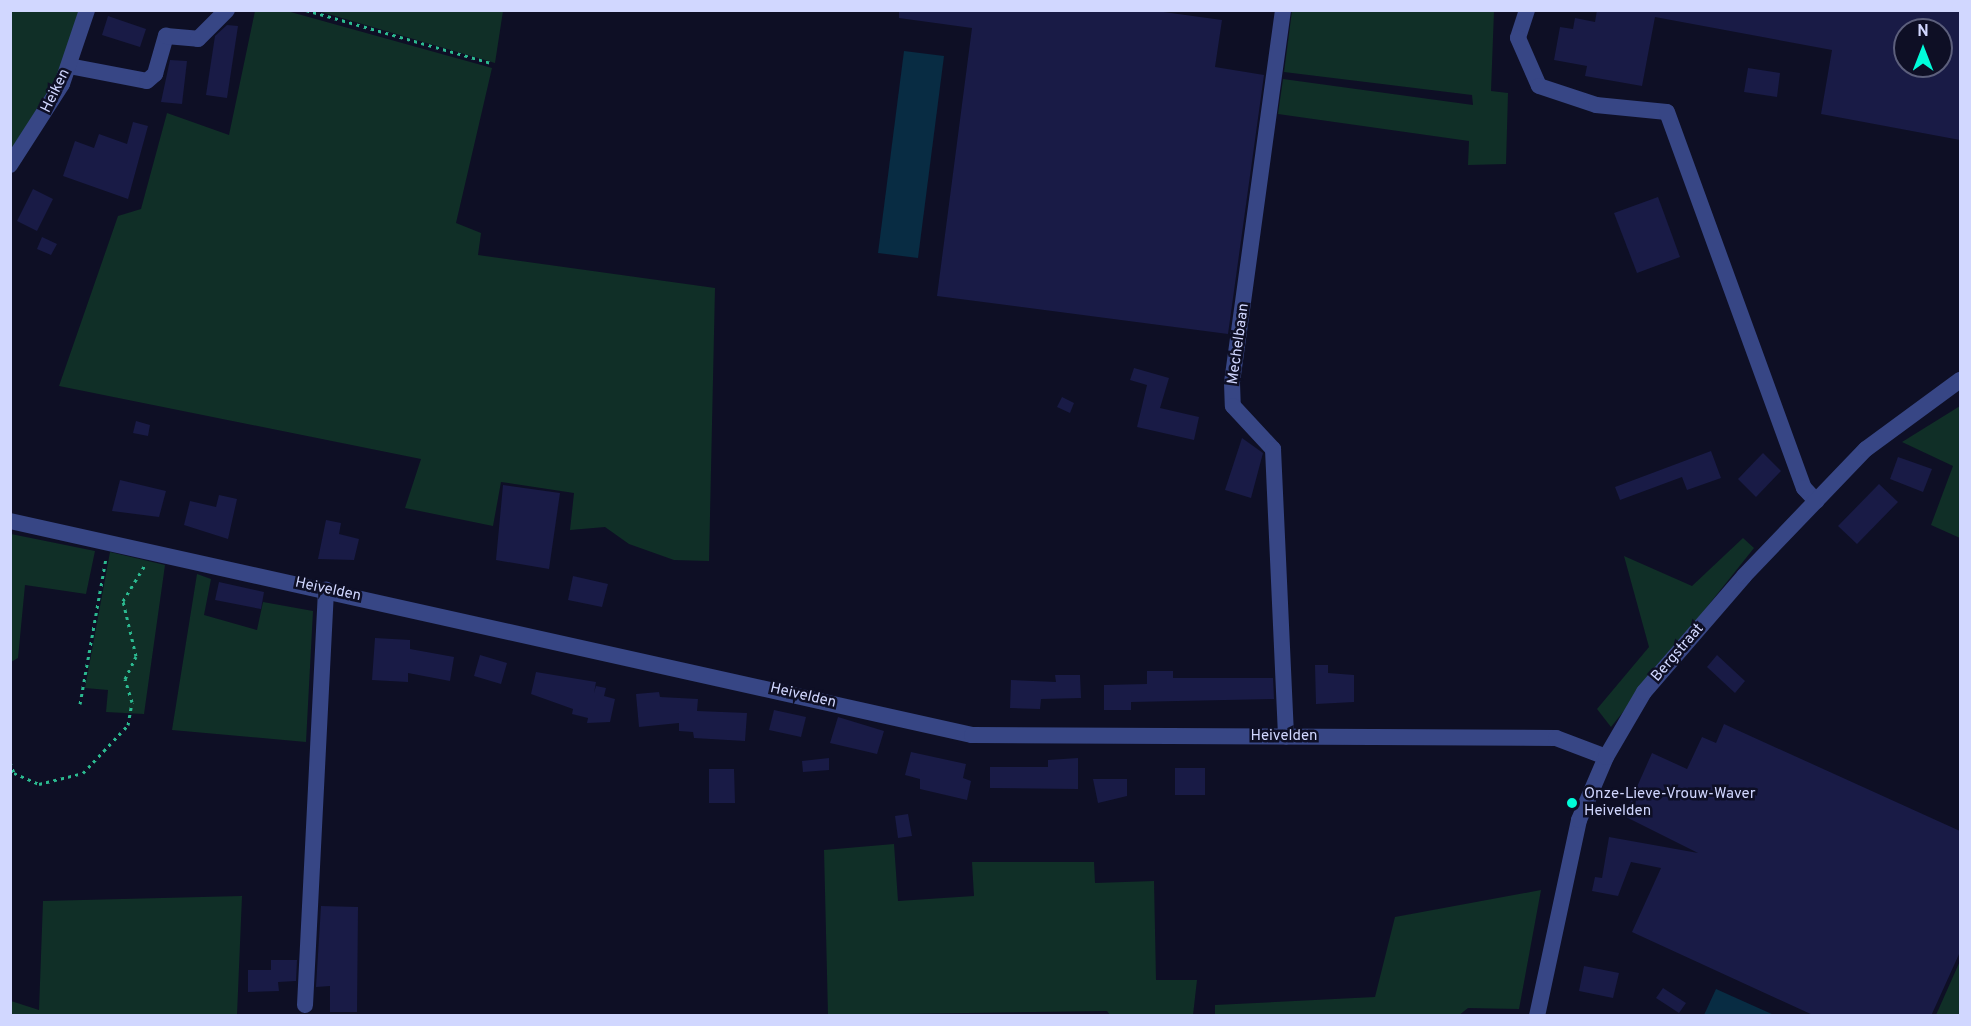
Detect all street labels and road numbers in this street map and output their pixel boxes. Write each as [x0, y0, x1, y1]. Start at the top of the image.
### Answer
street label: Heiken [38, 66, 74, 116]
street label: Mechelbaan [1224, 302, 1254, 386]
street label: Heivelden [293, 574, 363, 606]
street label: Bergstraat [1648, 620, 1708, 686]
street label: Heivelden [768, 680, 838, 712]
street label: Heivelden [1250, 728, 1318, 746]

